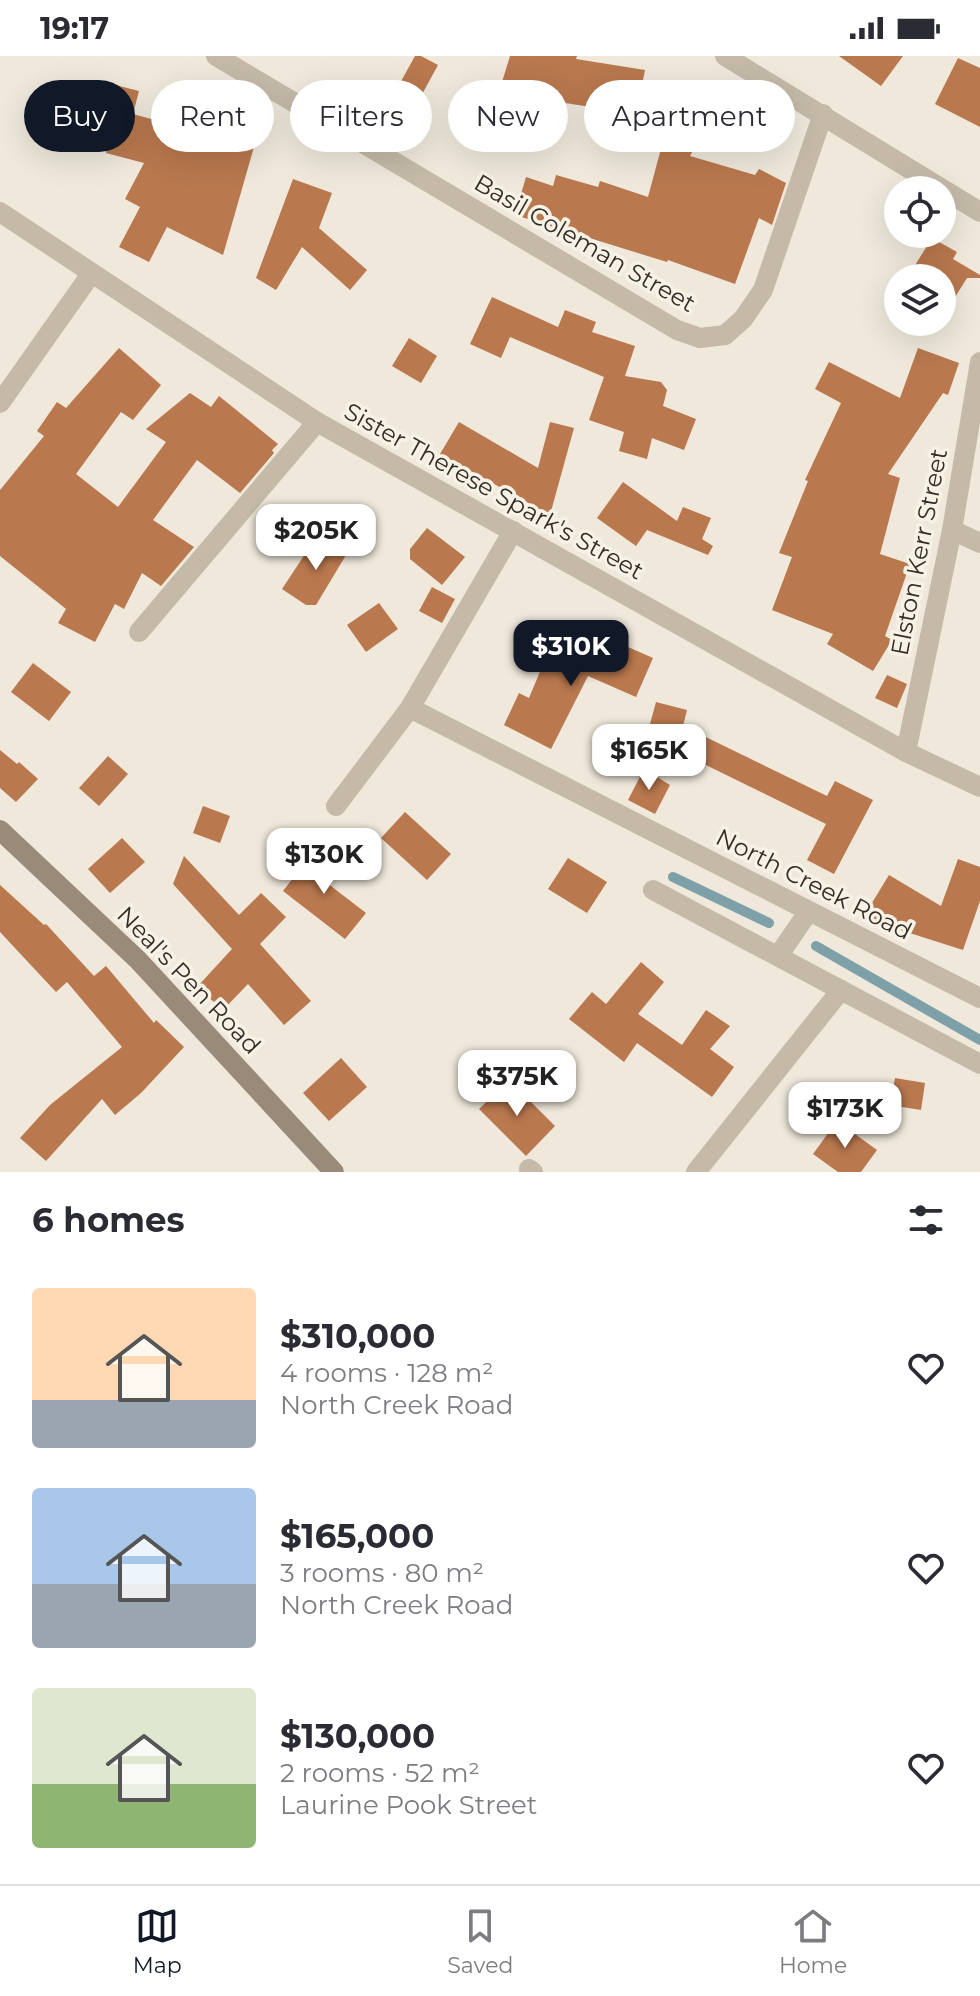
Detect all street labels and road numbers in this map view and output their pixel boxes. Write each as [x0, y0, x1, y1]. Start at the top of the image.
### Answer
street label: Basil Coleman Street [469, 168, 701, 318]
street label: Sister Therese Spark's Street [339, 396, 649, 586]
street label: Elston Kerr Street [885, 446, 953, 658]
street label: North Creek Road [711, 822, 917, 946]
street label: Neal's Pen Road [111, 900, 267, 1060]

